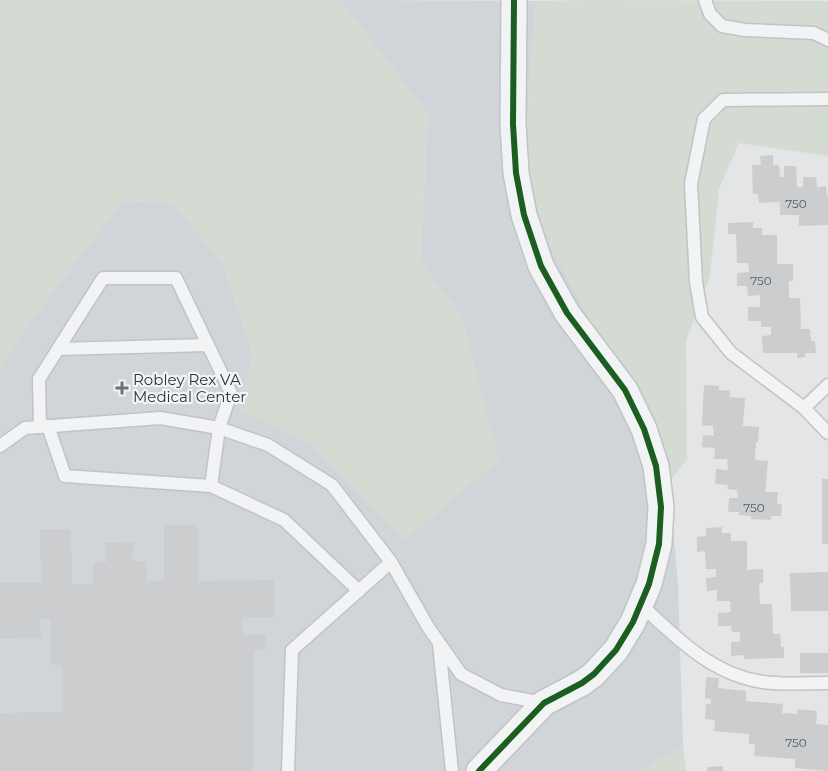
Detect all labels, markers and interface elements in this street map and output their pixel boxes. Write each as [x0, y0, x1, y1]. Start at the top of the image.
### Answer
house number: 750 [785, 196, 807, 211]
house number: 750 [750, 273, 772, 288]
place label: Robley Rex VA Medical Center [133, 370, 246, 406]
marker: Robley Rex VA Medical Center [115, 381, 129, 395]
house number: 750 [743, 500, 765, 515]
house number: 750 [785, 735, 807, 750]

